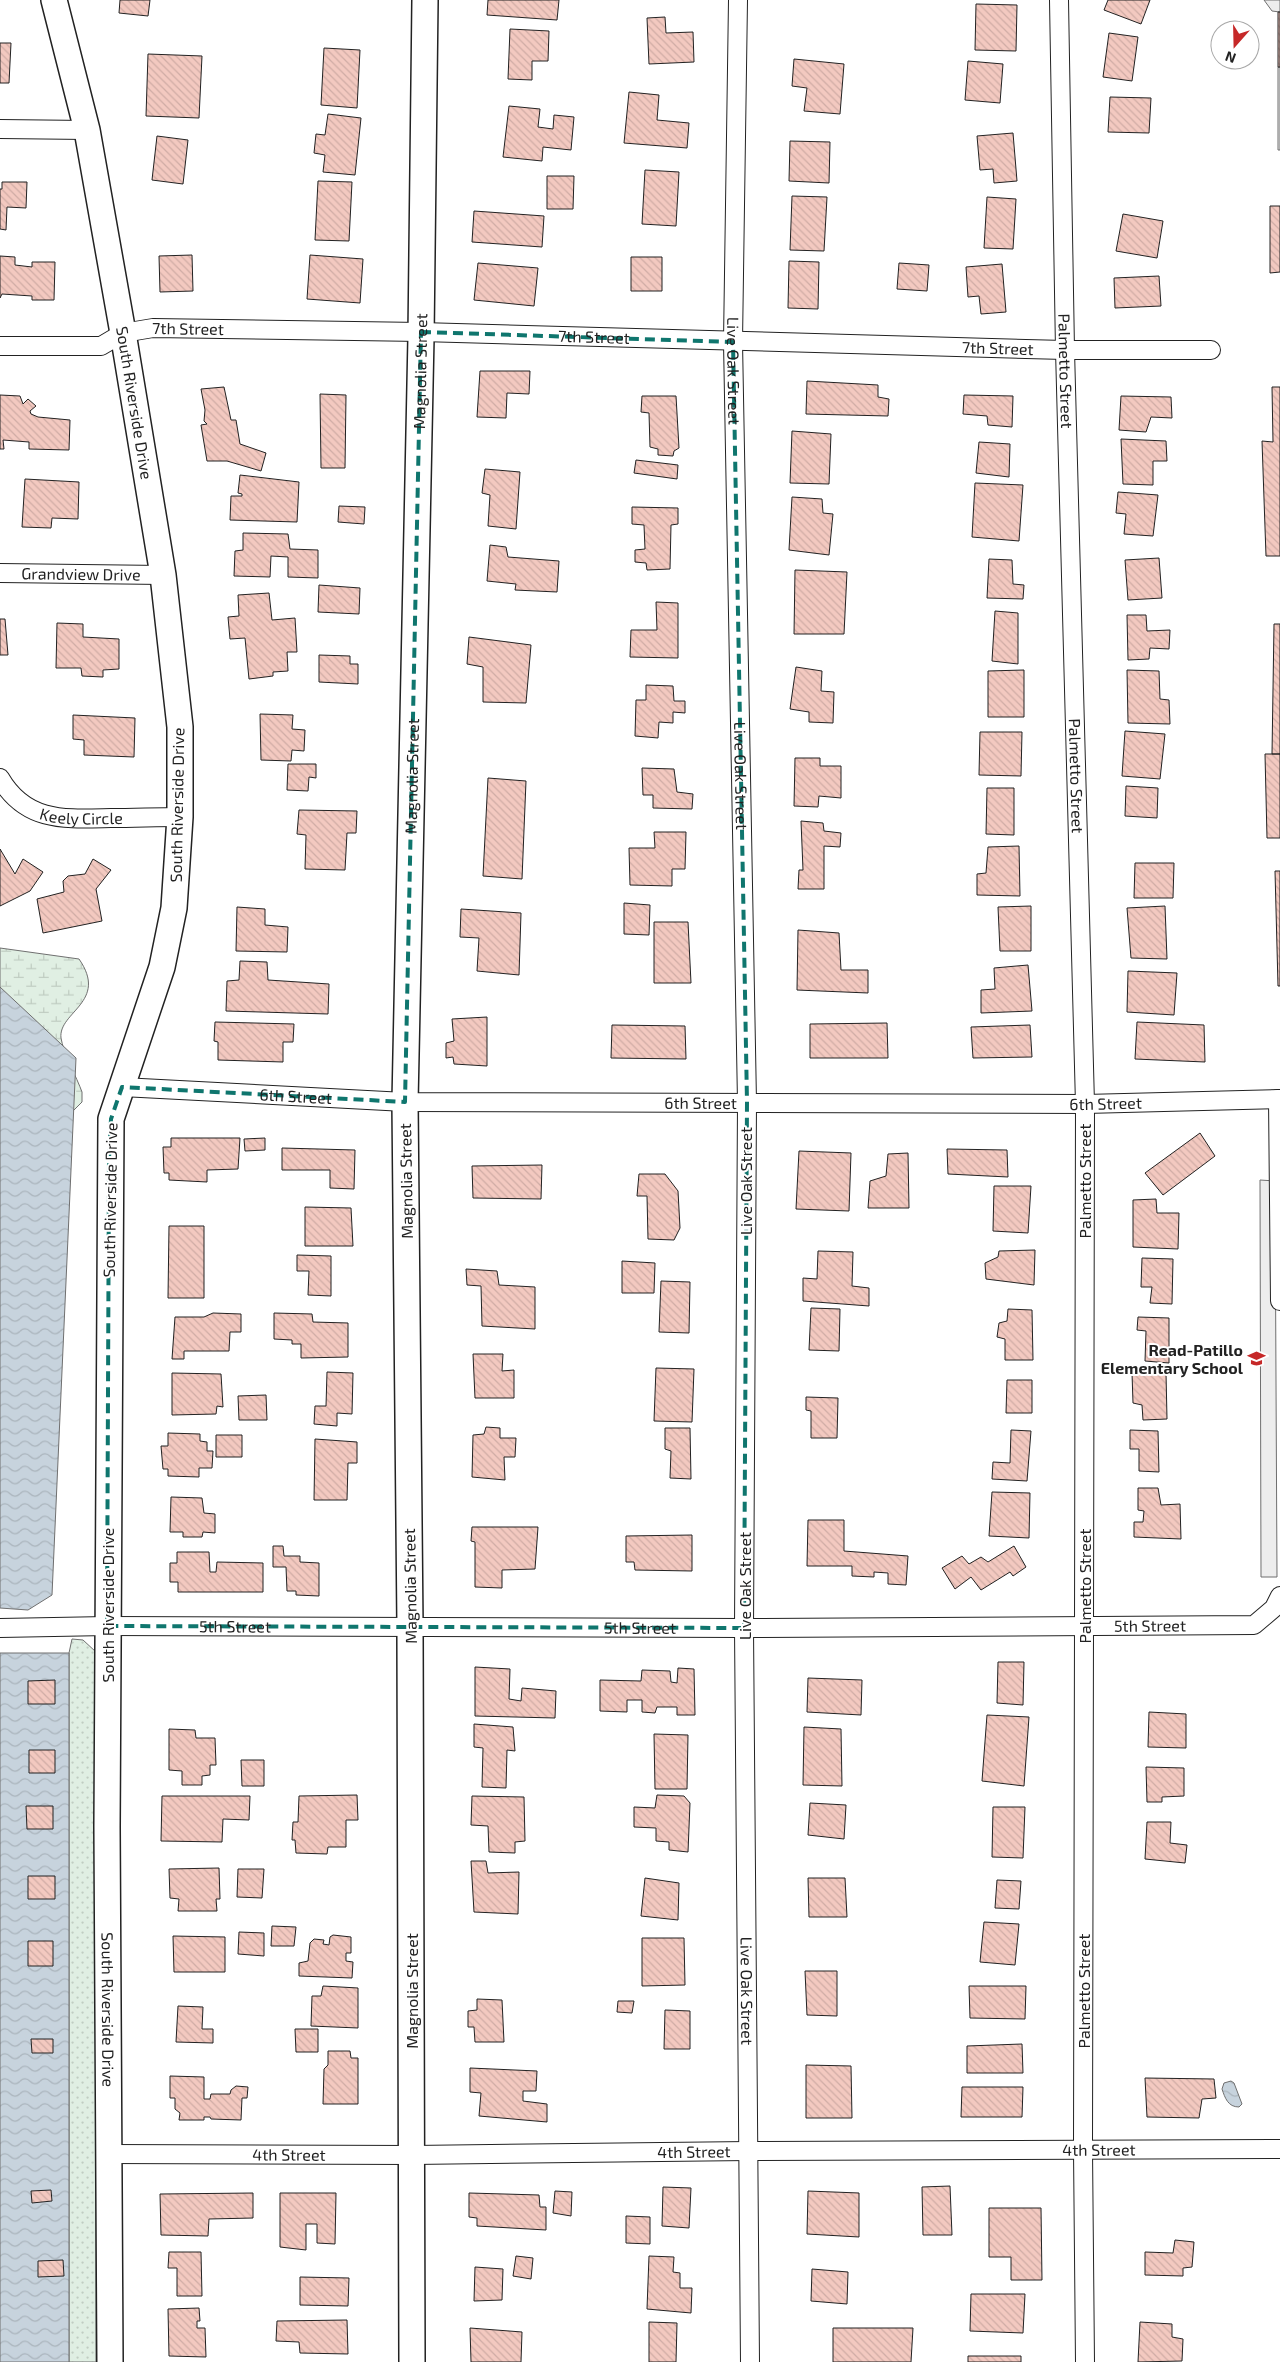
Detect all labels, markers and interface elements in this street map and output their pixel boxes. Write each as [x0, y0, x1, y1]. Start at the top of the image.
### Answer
north arrow [1210, 20, 1260, 70]
text: N [1223, 48, 1238, 67]
street label: Magnolia Street [409, 313, 430, 429]
street label: Palmetto Street [1055, 313, 1077, 429]
street label: Live Oak Street [724, 317, 745, 425]
street label: 7th Street [152, 318, 224, 338]
street label: South Riverside Drive [113, 325, 157, 481]
street label: 7th Street [558, 326, 630, 347]
street label: 7th Street [962, 337, 1034, 358]
street label: Grandview Drive [21, 563, 141, 584]
street label: Magnolia Street [401, 718, 422, 834]
street label: Palmetto Street [1066, 718, 1088, 834]
street label: Live Oak Street [731, 722, 752, 830]
street label: South Riverside Drive [166, 727, 187, 883]
street label: Keely Circle [38, 803, 123, 828]
street label: 6th Street [259, 1084, 333, 1107]
street label: 6th Street [664, 1093, 737, 1112]
street label: 6th Street [1069, 1093, 1142, 1113]
street label: South Riverside Drive [99, 1122, 120, 1278]
street label: Magnolia Street [395, 1123, 416, 1239]
street label: Palmetto Street [1075, 1124, 1094, 1238]
street label: Live Oak Street [736, 1127, 755, 1235]
place label: Read-Patillo Elementary School [1101, 1340, 1244, 1378]
school or university icon: Read-Patillo Elementary School [1247, 1349, 1267, 1369]
street label: South Riverside Drive [98, 1528, 117, 1682]
street label: Magnolia Street [399, 1528, 420, 1644]
street label: Palmetto Street [1075, 1529, 1094, 1643]
street label: Live Oak Street [735, 1532, 754, 1640]
street label: 5th Street [1114, 1615, 1186, 1635]
street label: 5th Street [199, 1616, 271, 1636]
street label: 5th Street [604, 1618, 676, 1637]
street label: South Riverside Drive [99, 1932, 118, 2087]
street label: Magnolia Street [402, 1933, 421, 2049]
street label: Palmetto Street [1074, 1934, 1093, 2048]
street label: Live Oak Street [738, 1937, 757, 2045]
street label: 4th Street [1062, 2140, 1136, 2159]
street label: 4th Street [657, 2141, 731, 2161]
street label: 4th Street [252, 2144, 326, 2164]

